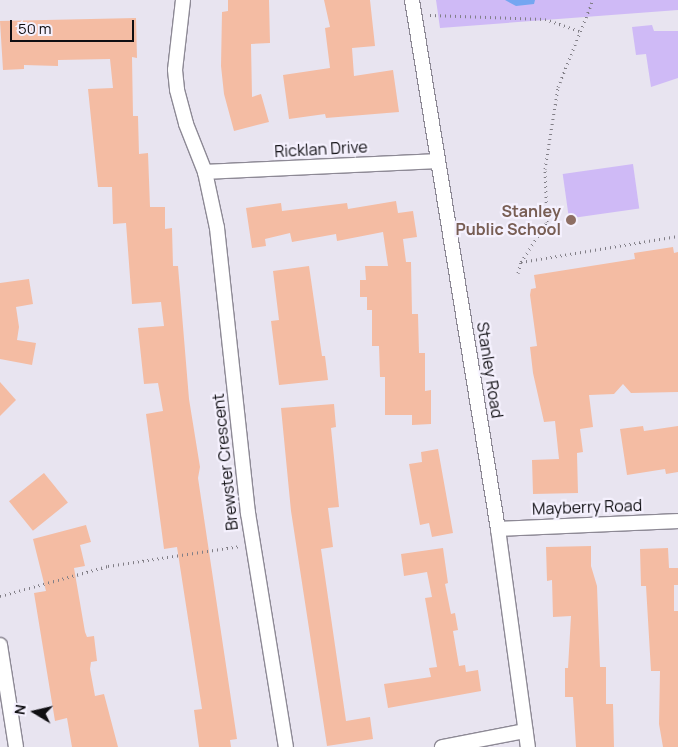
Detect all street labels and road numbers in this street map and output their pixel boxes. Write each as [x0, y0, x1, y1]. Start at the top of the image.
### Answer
street label: Ricklan Drive [274, 137, 368, 161]
street label: Stanley Road [473, 321, 507, 419]
street label: Brewster Crescent [208, 393, 242, 531]
street label: Mayberry Road [532, 495, 642, 519]

